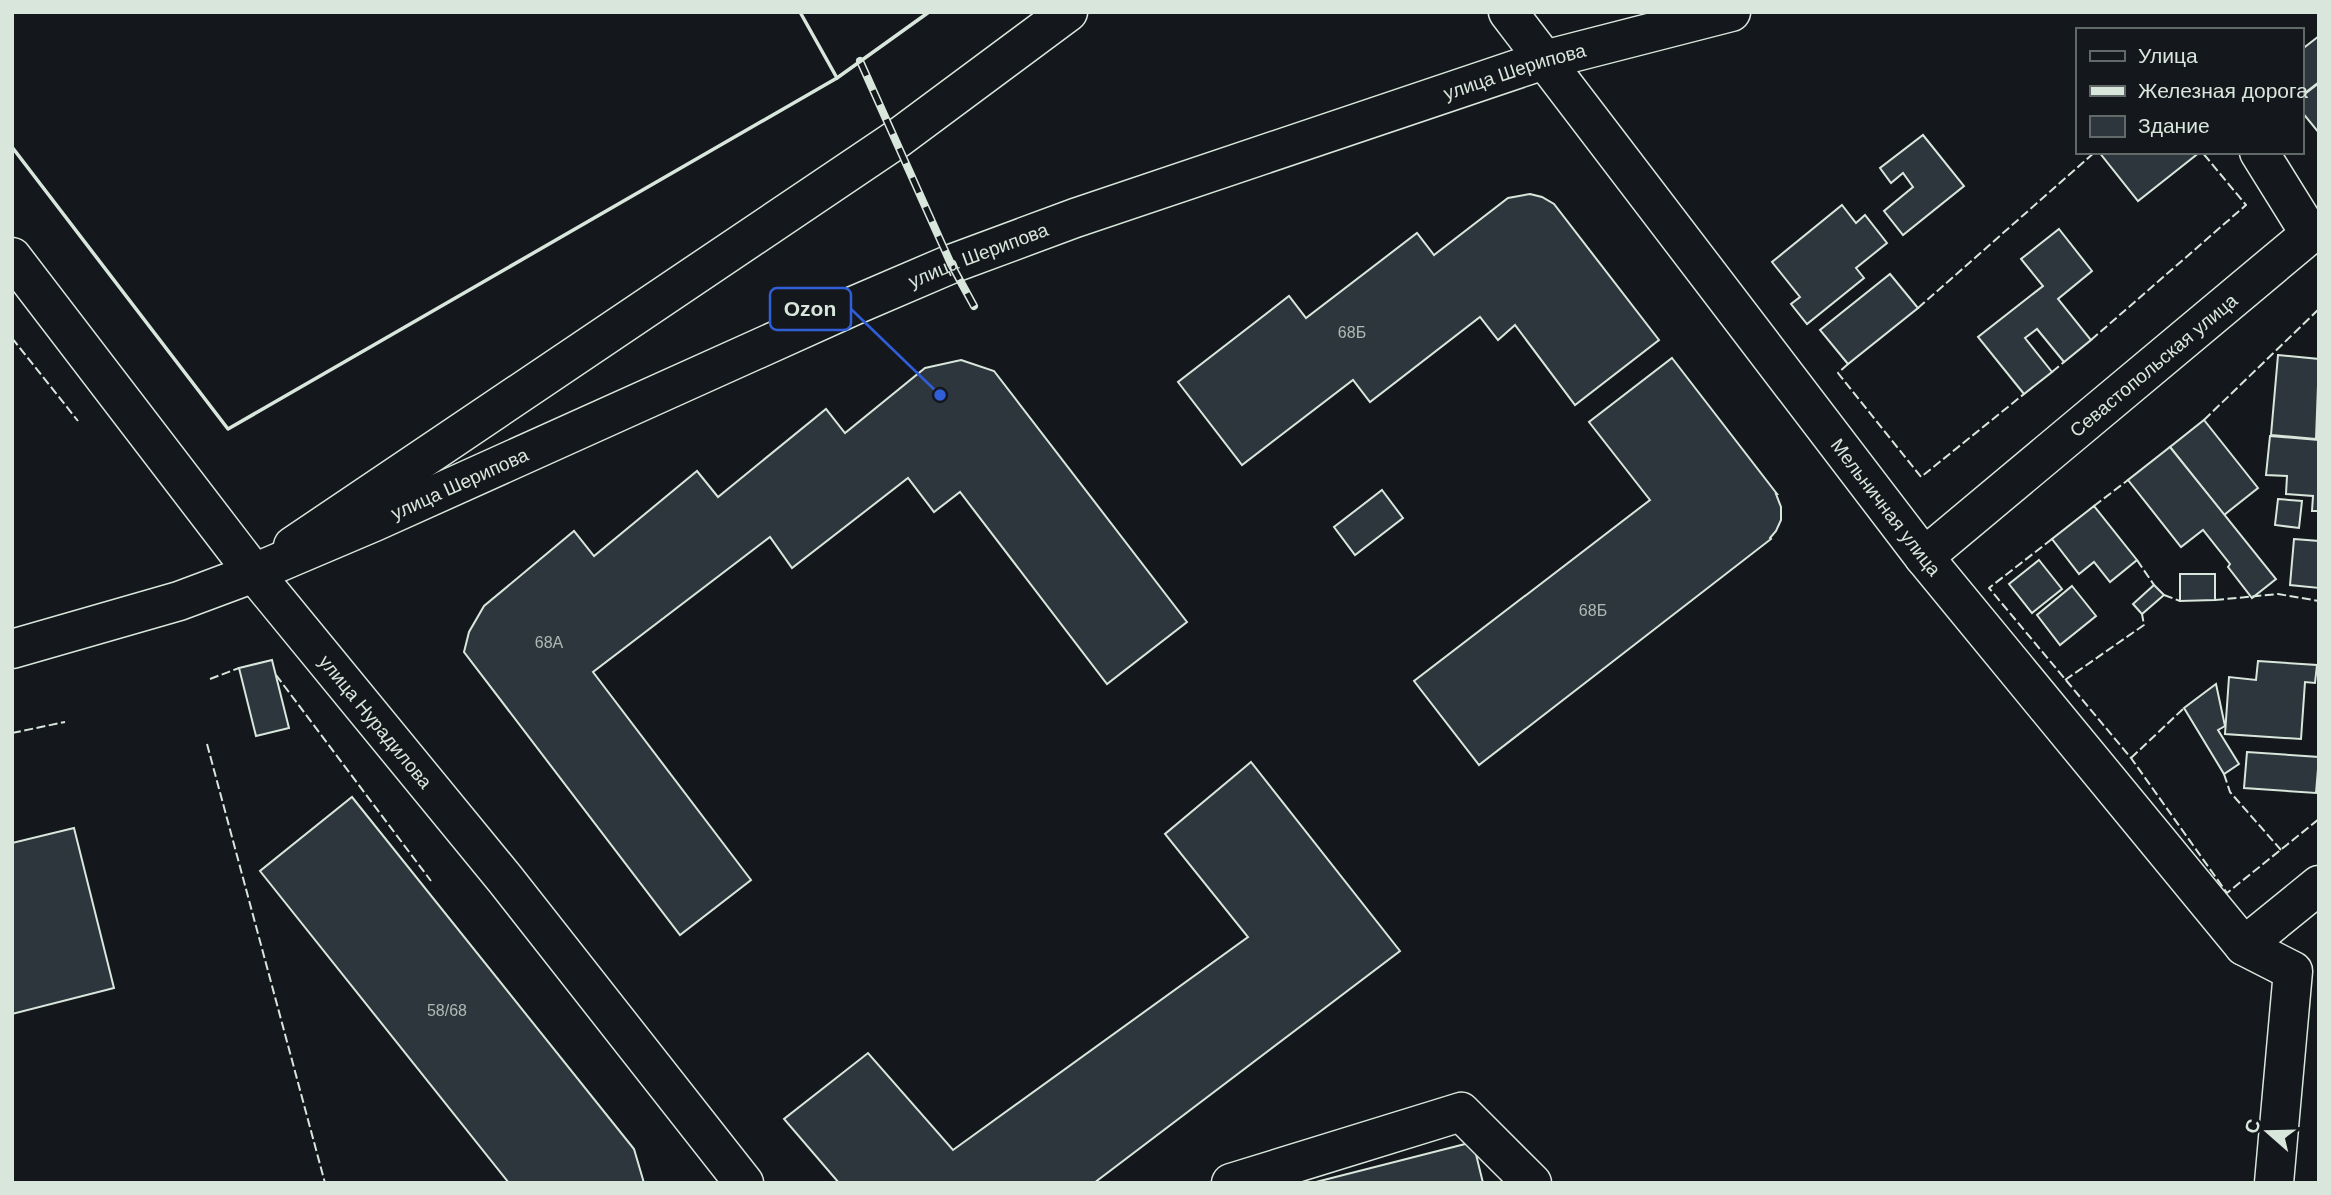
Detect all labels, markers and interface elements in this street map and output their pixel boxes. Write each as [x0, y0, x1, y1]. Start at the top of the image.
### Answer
legend [2076, 28, 2303, 154]
street label: улица Шерипова [1441, 39, 1588, 104]
text: Улица [2138, 44, 2198, 67]
text: Железная дорога [2138, 79, 2308, 102]
text: Здание [2138, 114, 2210, 137]
street label: улица Шерипова [905, 218, 1051, 292]
callout: Ozon [770, 288, 851, 330]
street label: Севастопольская улица [2065, 289, 2241, 441]
text: Ozon [784, 297, 836, 320]
house number: 68Б [1338, 324, 1366, 341]
street label: Мельничная улица [1827, 434, 1946, 580]
street label: улица Шерипова [388, 443, 532, 523]
house number: 68Б [1579, 602, 1607, 619]
house number: 68А [535, 634, 564, 651]
street label: улица Нурадилова [315, 651, 437, 793]
house number: 58/68 [427, 1002, 467, 1019]
north arrow [2233, 1097, 2303, 1167]
text: С [2240, 1116, 2265, 1136]

